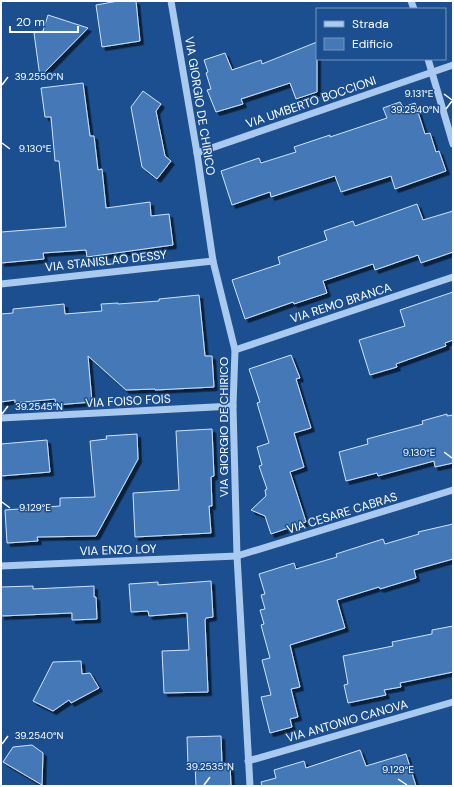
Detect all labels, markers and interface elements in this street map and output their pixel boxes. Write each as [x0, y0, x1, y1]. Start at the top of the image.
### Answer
scale bar [10, 8, 78, 34]
legend [316, 8, 446, 60]
text: 20 m [16, 14, 45, 30]
text: Strada [352, 16, 389, 32]
street label: VIA GIORGIO DE CHIRICO [181, 35, 219, 177]
text: Edificio [352, 36, 393, 52]
text: 39.2550°N [15, 70, 63, 83]
street label: VIA UMBERTO BOCCIONI [244, 72, 378, 132]
text: 9.131°E [405, 87, 434, 100]
text: 39.2540°N [391, 103, 439, 116]
text: 9.130°E [19, 142, 52, 155]
street label: VIA STANISLAO DESSY [44, 247, 168, 275]
street label: VIA REMO BRANCA [288, 279, 394, 327]
street label: VIA GIORGIO DE CHIRICO [216, 357, 232, 497]
street label: VIA FOISO FOIS [85, 391, 171, 411]
text: 39.2545°N [15, 400, 63, 413]
text: 9.130°E [403, 446, 436, 459]
street label: VIA CESARE CABRAS [285, 489, 399, 537]
text: 9.129°E [19, 501, 51, 514]
street label: VIA ENZO LOY [79, 541, 157, 559]
street label: VIA ANTONIO CANOVA [284, 696, 410, 746]
text: 39.2540°N [15, 729, 63, 742]
text: 39.2535°N [186, 760, 234, 773]
text: 9.129°E [382, 763, 414, 776]

